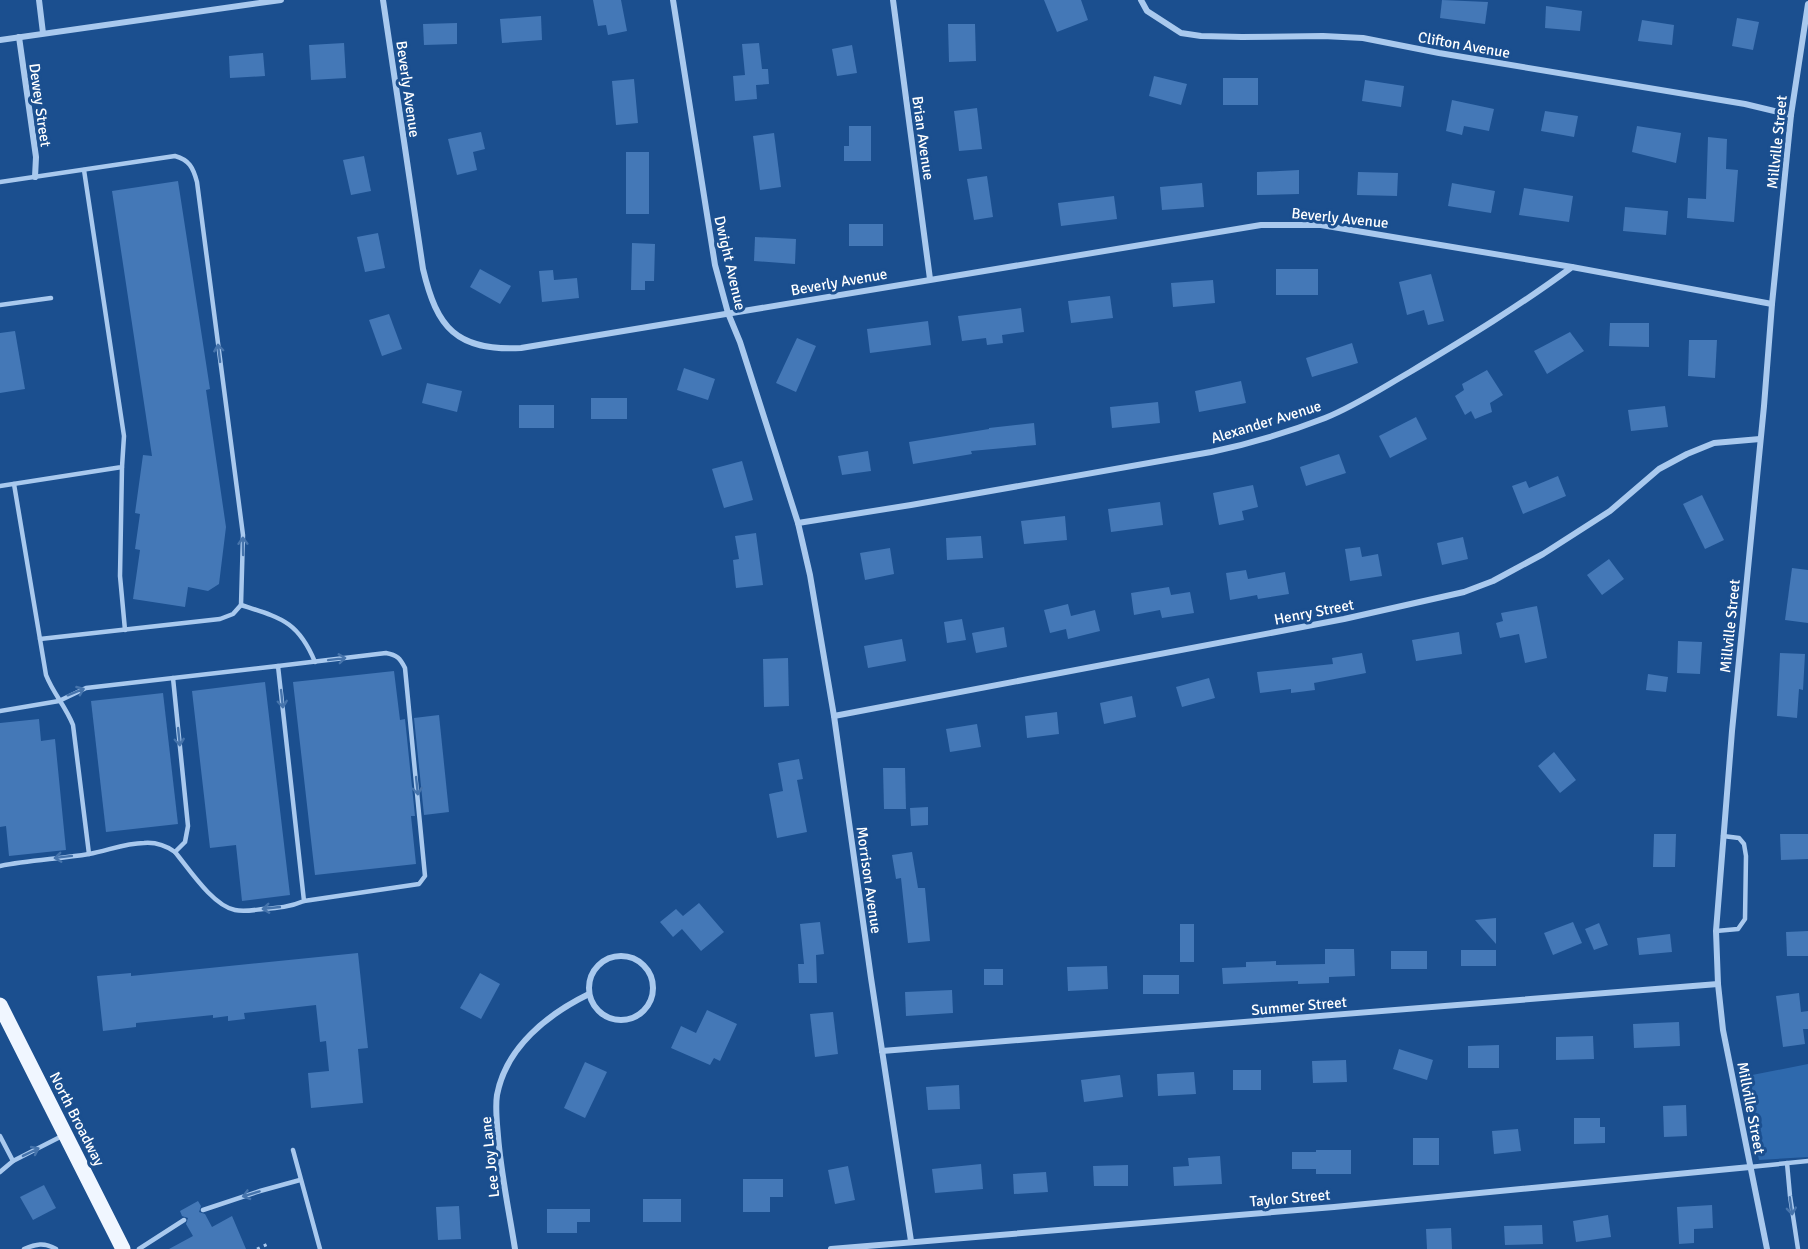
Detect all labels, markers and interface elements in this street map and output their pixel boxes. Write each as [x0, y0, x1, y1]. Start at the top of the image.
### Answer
street label: Clifton Avenue [1417, 28, 1511, 62]
street label: Beverly Avenue [392, 39, 424, 139]
street label: Dewey Street [25, 62, 55, 148]
street label: Millville Street [1763, 94, 1791, 190]
street label: Brian Avenue [908, 95, 938, 181]
street label: Beverly Avenue [1291, 204, 1389, 232]
street label: Dwight Avenue [710, 214, 750, 312]
street label: Beverly Avenue [789, 265, 889, 299]
one-way arrow [213, 343, 224, 363]
street label: Alexander Avenue [1209, 397, 1323, 447]
one-way arrow [237, 537, 249, 557]
street label: Millville Street [1716, 578, 1744, 674]
street label: Henry Street [1272, 595, 1356, 629]
one-way arrow [326, 653, 346, 664]
one-way arrow [67, 686, 85, 697]
one-way arrow [277, 689, 288, 708]
one-way arrow [174, 726, 185, 746]
one-way arrow [412, 776, 423, 796]
street label: Morrison Avenue [853, 825, 885, 935]
one-way arrow [54, 852, 74, 863]
one-way arrow [262, 903, 282, 914]
street label: Summer Street [1250, 993, 1348, 1019]
street label: Millville Street [1733, 1060, 1769, 1156]
street label: North Broadway [46, 1069, 108, 1169]
street label: Lee Joy Lane [477, 1116, 503, 1198]
one-way arrow [22, 1146, 40, 1157]
street label: Taylor Street [1249, 1186, 1331, 1210]
one-way arrow [242, 1189, 261, 1200]
one-way arrow [1786, 1196, 1797, 1216]

